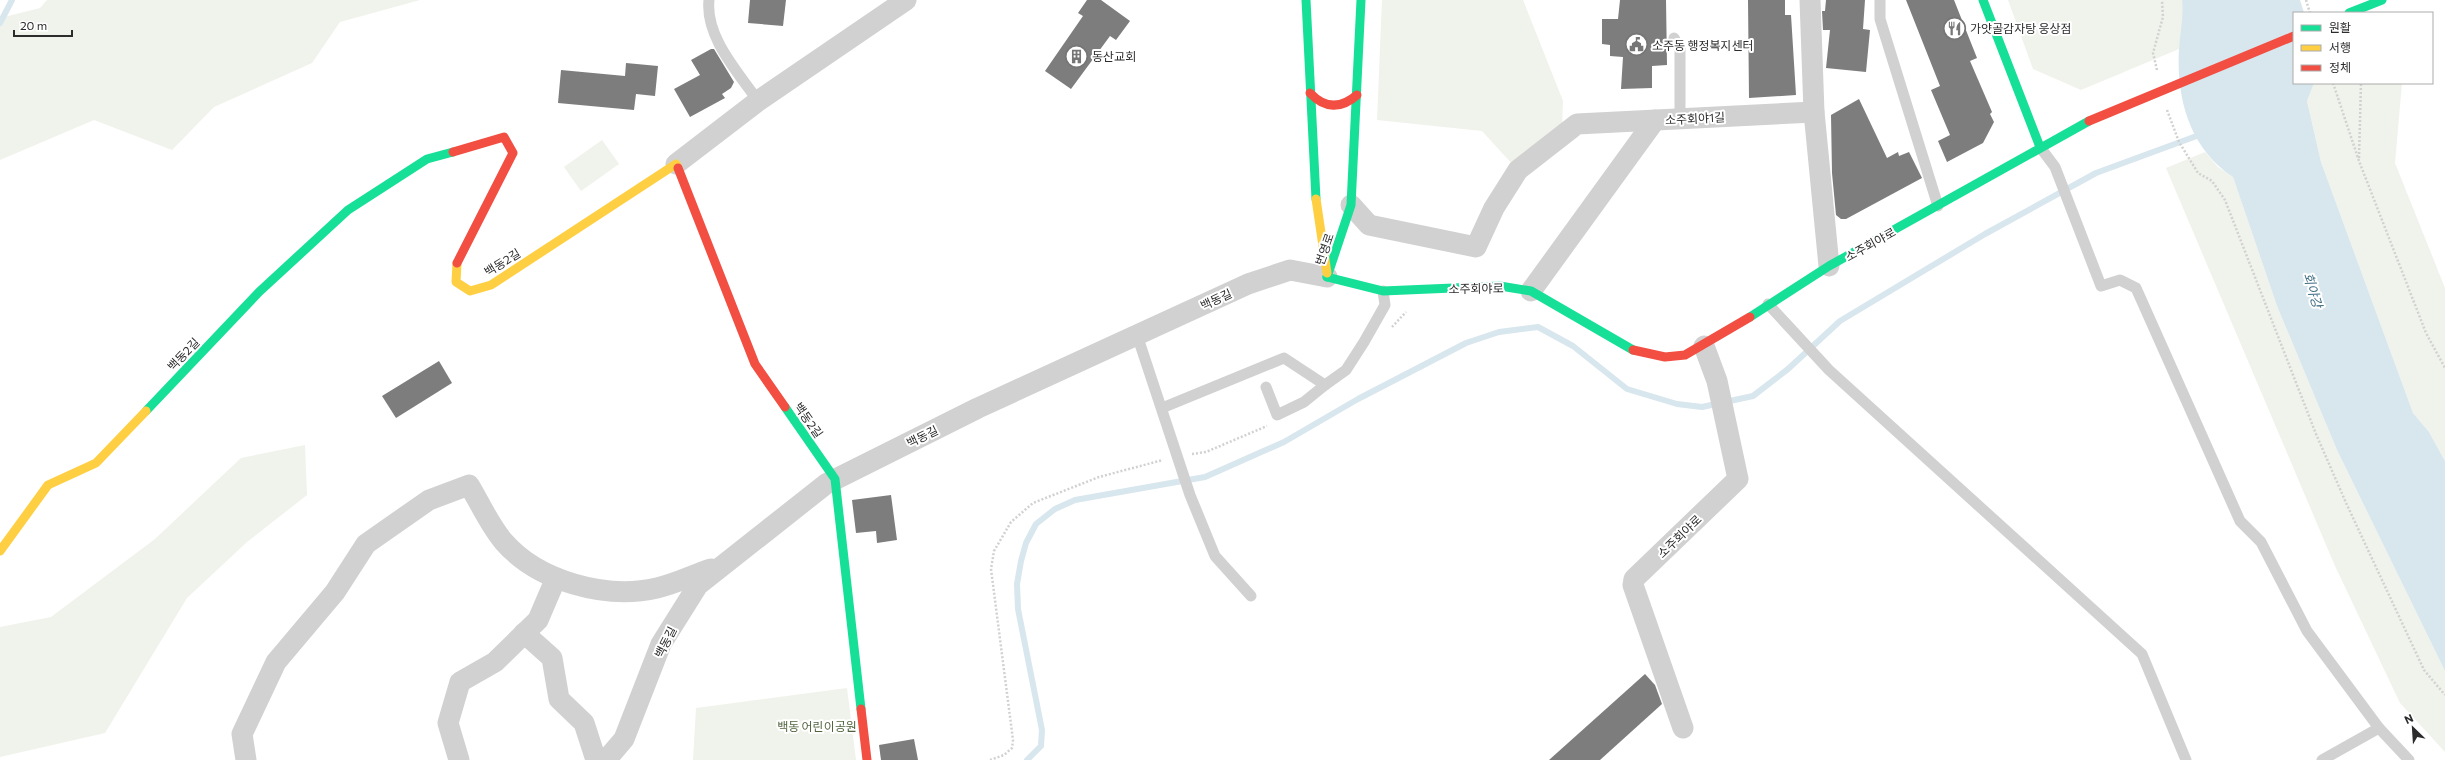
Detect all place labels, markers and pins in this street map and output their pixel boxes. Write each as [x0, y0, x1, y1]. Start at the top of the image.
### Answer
restaurant icon: 가얏골감자탕 웅상점 [1941, 15, 1967, 41]
place label: 가얏골감자탕 웅상점 [1970, 21, 2072, 35]
public building icon: 소주동 행정복지센터 [1623, 32, 1649, 58]
place label: 소주동 행정복지센터 [1652, 38, 1754, 52]
building icon: 동산교회 [1063, 43, 1089, 69]
place label: 동산교회 [1092, 49, 1136, 63]

